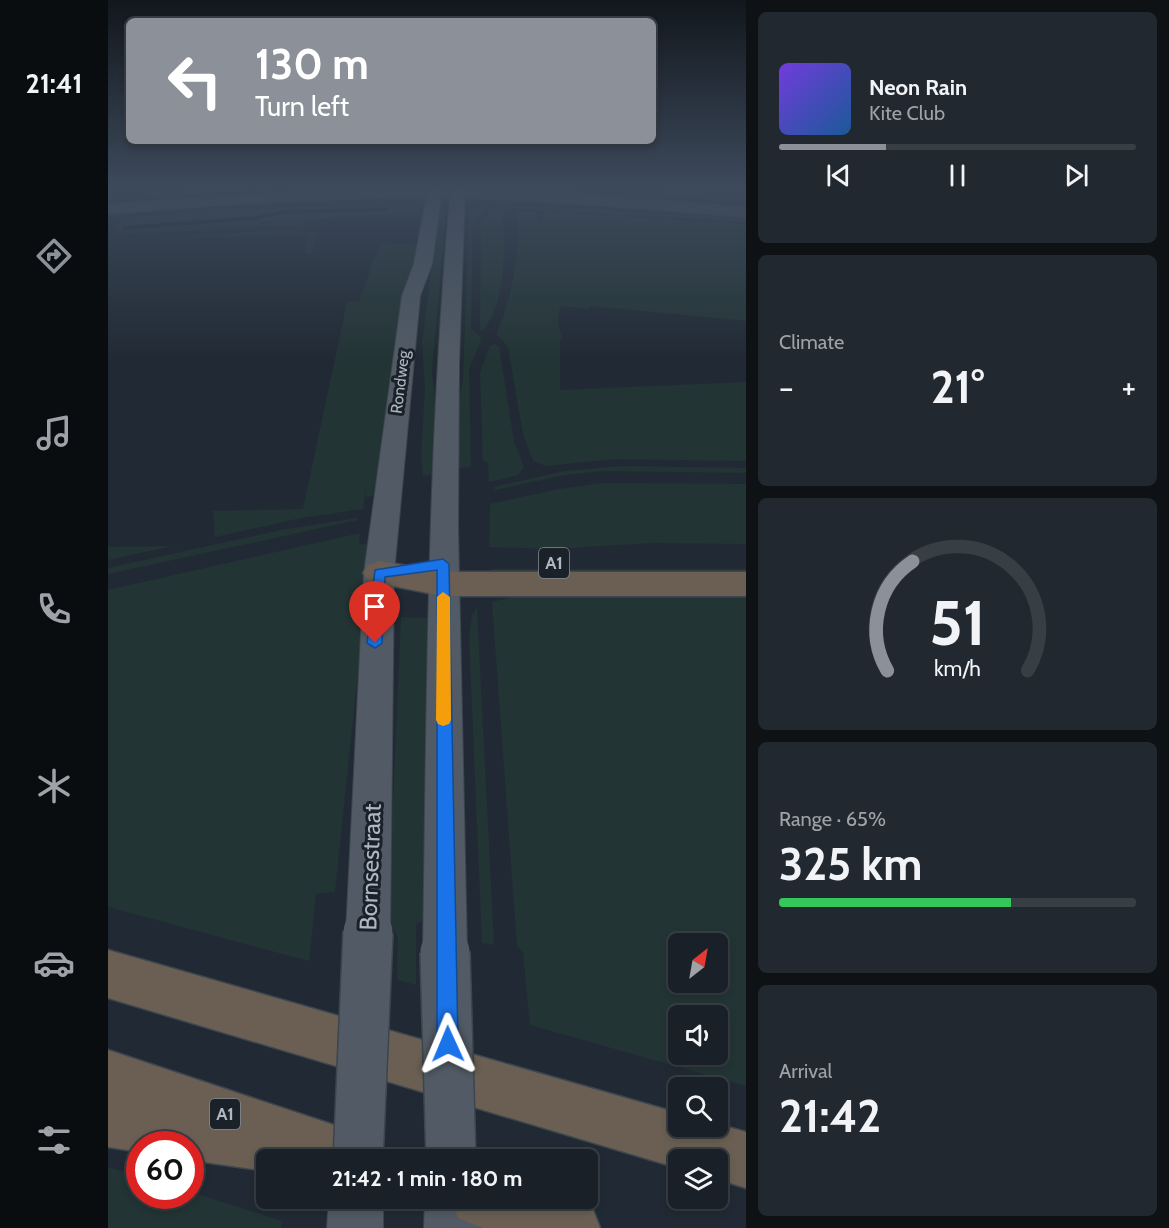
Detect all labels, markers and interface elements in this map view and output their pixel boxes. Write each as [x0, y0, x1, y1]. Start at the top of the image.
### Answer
text: 130 m [255, 38, 369, 90]
icon: left [156, 42, 234, 120]
text: 21:41 [26, 67, 82, 100]
text: Neon Rain [869, 74, 967, 101]
text: Turn left [255, 90, 349, 123]
text: Kite Club [869, 101, 945, 125]
icon: previous [822, 159, 855, 192]
icon: pause [941, 159, 974, 192]
icon: next [1060, 159, 1093, 192]
icon: directions [33, 235, 75, 277]
text: Climate [779, 330, 844, 354]
street label: Rondweg [387, 348, 413, 415]
text: 21° [931, 360, 984, 414]
text: − [779, 367, 794, 407]
text: + [1121, 367, 1136, 407]
icon: music [33, 412, 75, 454]
road number: A1 [539, 548, 569, 578]
pin [349, 581, 400, 643]
text: 51 [929, 585, 986, 661]
icon: phone [33, 588, 75, 630]
icon: arrive [358, 590, 391, 623]
text: km/h [934, 655, 981, 681]
icon: climate [33, 765, 75, 807]
street label: Bornsestraat [353, 803, 387, 931]
text: Range · 65% [779, 807, 886, 831]
text: 325 km [779, 837, 922, 891]
north arrow [668, 933, 728, 993]
map controls [668, 933, 728, 1209]
icon: car [33, 942, 75, 984]
button: sound [668, 1005, 728, 1065]
position arrow [416, 1012, 480, 1076]
text: Arrival [779, 1059, 832, 1083]
button: search [668, 1077, 728, 1137]
text: 21:42 [779, 1089, 881, 1143]
road number: A1 [210, 1099, 240, 1129]
icon: filters [33, 1119, 75, 1161]
speed limit sign: 60 [126, 1131, 204, 1209]
button: layers [668, 1149, 728, 1209]
text: 21:42 · 1 min · 180 m [332, 1165, 522, 1192]

